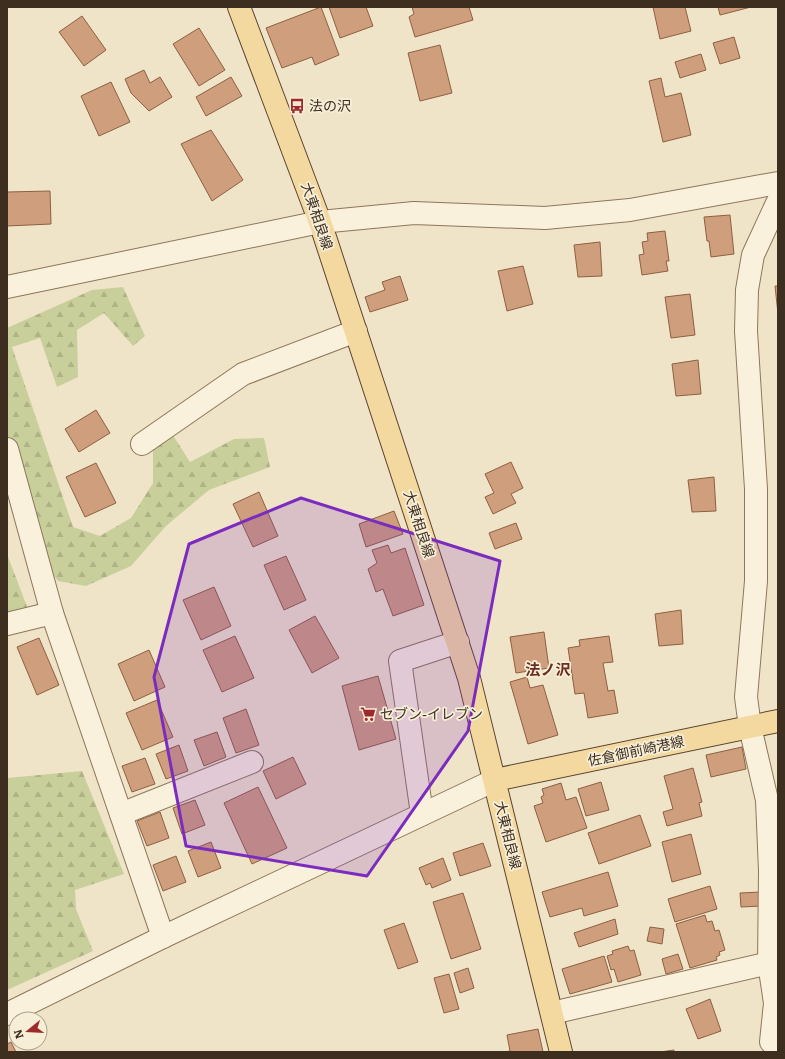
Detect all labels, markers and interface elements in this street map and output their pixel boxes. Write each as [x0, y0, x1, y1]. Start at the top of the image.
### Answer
place label: 法の沢 [309, 95, 351, 115]
bus stop icon: 法の沢 [288, 97, 306, 115]
street label: 大東相良線 [297, 179, 339, 252]
street label: 大東相良線 [400, 487, 440, 560]
district label: 法ノ沢 [525, 657, 571, 680]
place label: セブン-イレブン [380, 703, 483, 723]
supermarket icon: セブン-イレブン [359, 705, 377, 723]
street label: 佐倉御前崎港線 [586, 730, 686, 770]
street label: 大東相良線 [491, 798, 527, 871]
north arrow [8, 1011, 48, 1051]
text: N [9, 1028, 27, 1041]

